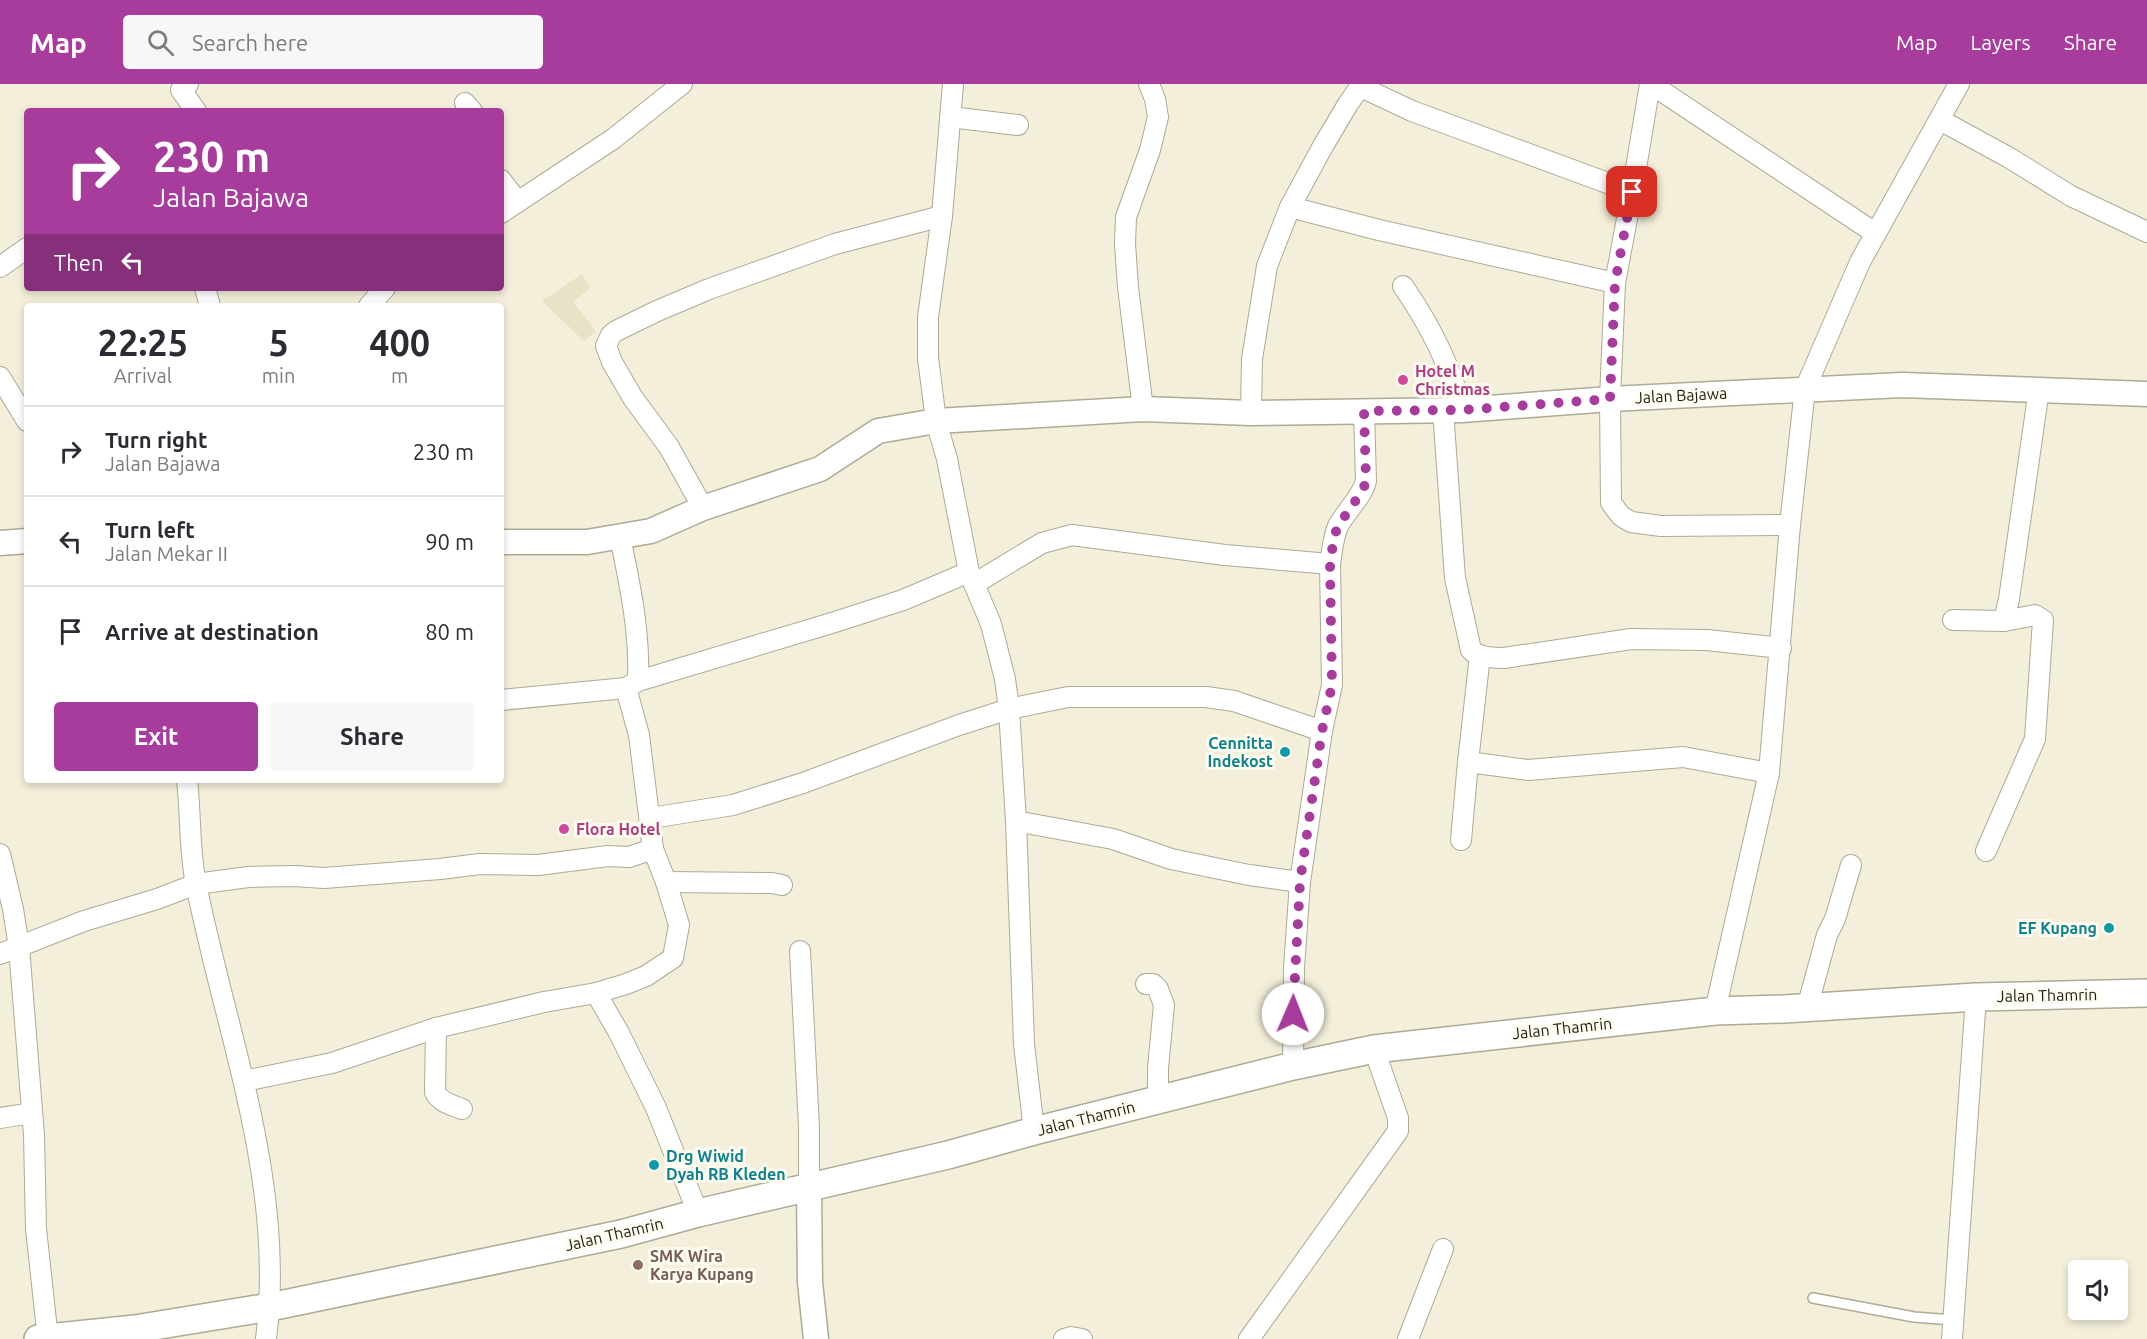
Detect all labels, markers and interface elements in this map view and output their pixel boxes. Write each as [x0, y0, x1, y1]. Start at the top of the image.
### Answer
search box [123, 15, 543, 69]
icon: search [144, 26, 177, 59]
text: Map [30, 27, 87, 58]
text: Search here [192, 30, 308, 55]
text: Map [1896, 30, 1937, 54]
text: Layers [1970, 30, 2031, 54]
text: Share [2064, 30, 2117, 54]
icon: right [54, 132, 132, 210]
text: 230 m [153, 133, 270, 180]
pin [1606, 166, 1657, 217]
icon: arrive [1615, 175, 1648, 208]
text: Jalan Bajawa [153, 182, 309, 212]
icon: left [116, 246, 149, 279]
text: Then [54, 250, 104, 275]
text: 22:25 [98, 322, 188, 363]
text: 5 [268, 322, 289, 363]
text: 400 [369, 322, 430, 363]
place label: Hotel M Christmas [1415, 362, 1490, 398]
text: Arrival [114, 364, 172, 387]
text: min [262, 364, 295, 387]
text: m [391, 364, 408, 387]
marker: Hotel M Christmas [1396, 373, 1410, 387]
street label: Jalan Bajawa [1634, 384, 1728, 406]
text: Turn right [105, 427, 207, 452]
icon: right [54, 435, 87, 468]
text: 230 m [413, 439, 474, 464]
text: Jalan Bajawa [105, 452, 221, 475]
text: Turn left [105, 517, 195, 542]
icon: left [54, 525, 87, 558]
text: 90 m [425, 529, 474, 554]
text: Jalan Mekar II [105, 542, 228, 565]
icon: arrive [54, 615, 87, 648]
text: Arrive at destination [105, 619, 319, 644]
text: 80 m [425, 619, 474, 644]
button: Exit [54, 702, 258, 771]
button: Share [270, 702, 474, 771]
place label: Cennitta Indekost [1207, 734, 1273, 770]
marker: Cennitta Indekost [1278, 745, 1292, 759]
place label: Flora Hotel [576, 820, 661, 838]
marker: Flora Hotel [557, 822, 571, 836]
place label: EF Kupang [2018, 919, 2097, 937]
marker: EF Kupang [2102, 921, 2116, 935]
position arrow [1261, 982, 1325, 1046]
street label: Jalan Thamrin [1997, 985, 2097, 1005]
street label: Jalan Thamrin [1511, 1014, 1613, 1042]
street label: Jalan Thamrin [1035, 1097, 1137, 1139]
place label: Drg Wiwid Dyah RB Kleden [666, 1147, 786, 1183]
marker: Drg Wiwid Dyah RB Kleden [647, 1158, 661, 1172]
street label: Jalan Thamrin [563, 1214, 665, 1254]
place label: SMK Wira Karya Kupang [650, 1247, 754, 1283]
marker: SMK Wira Karya Kupang [631, 1258, 645, 1272]
map controls [2068, 1260, 2128, 1320]
button: sound [2068, 1260, 2128, 1320]

